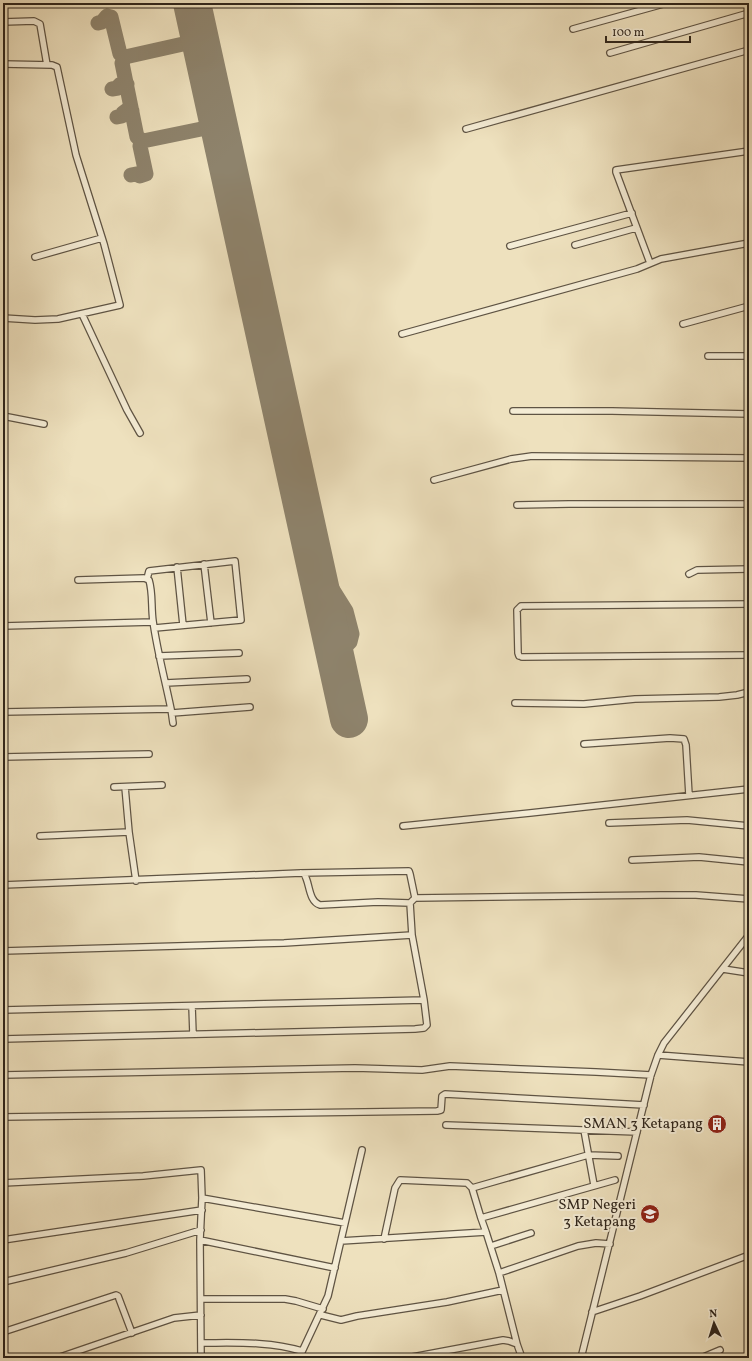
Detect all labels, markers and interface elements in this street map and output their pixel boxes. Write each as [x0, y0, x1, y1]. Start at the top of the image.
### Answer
scale bar [606, 18, 690, 44]
text: 100 m [612, 25, 645, 41]
building icon: SMAN 3 Ketapang [706, 1113, 728, 1135]
place label: SMAN 3 Ketapang [583, 1114, 703, 1135]
place label: SMP Negeri 3 Ketapang [558, 1195, 636, 1233]
school or university icon: SMP Negeri 3 Ketapang [639, 1203, 661, 1225]
north arrow [694, 1303, 734, 1343]
text: N [709, 1307, 718, 1322]

